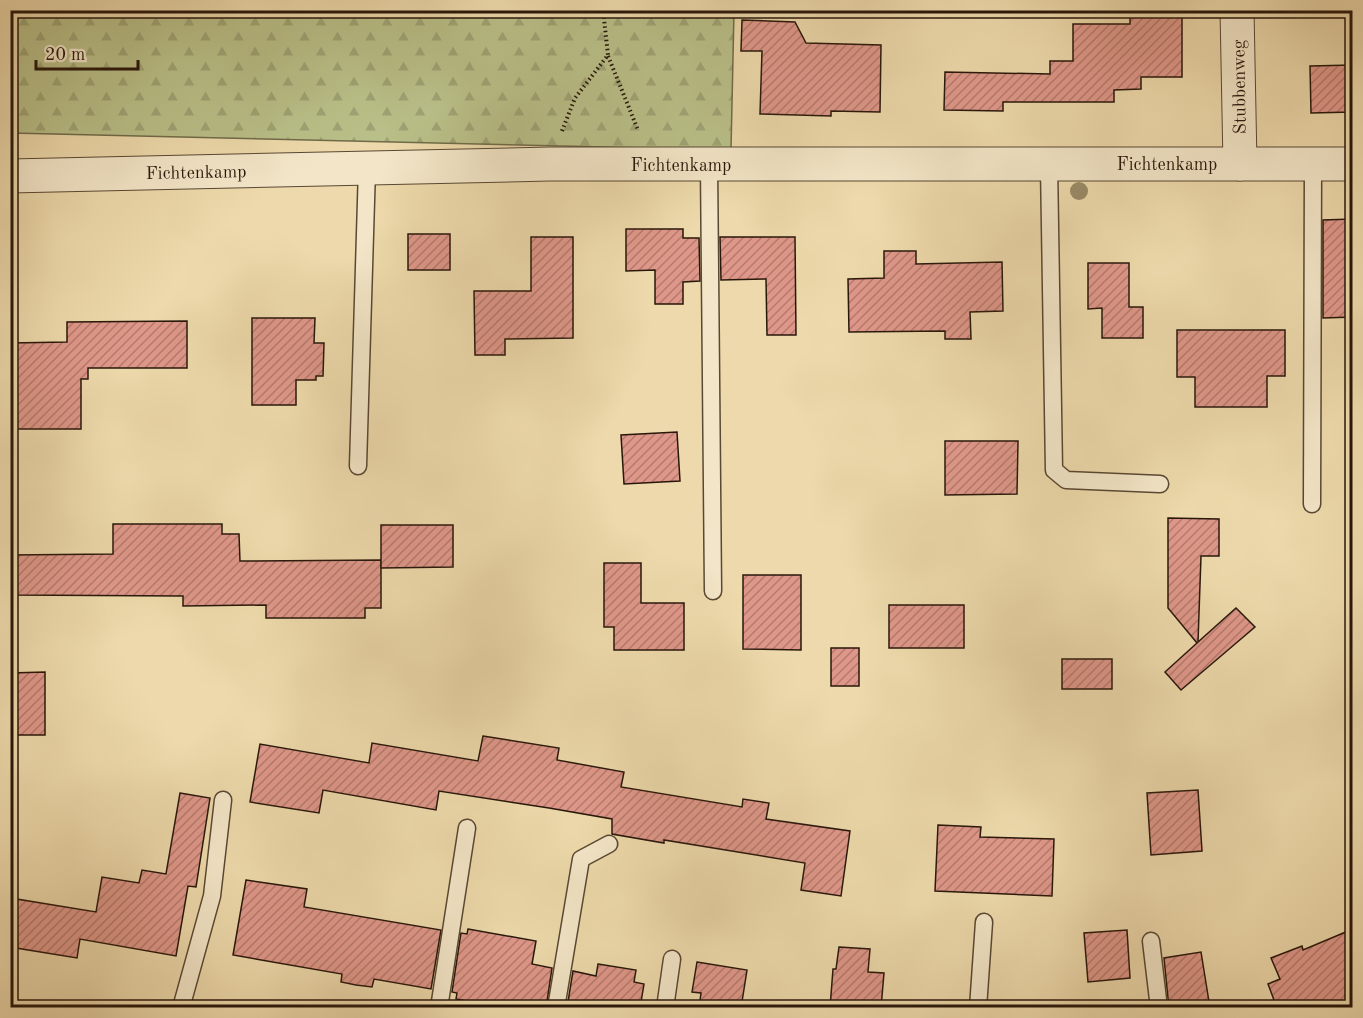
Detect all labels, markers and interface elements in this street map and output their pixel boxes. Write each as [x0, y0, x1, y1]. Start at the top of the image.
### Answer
scale bar [36, 33, 138, 71]
street label: Stubbenweg [1230, 39, 1250, 134]
text: 20 m [45, 46, 85, 64]
street label: Fichtenkamp [1117, 156, 1217, 174]
street label: Fichtenkamp [631, 157, 731, 175]
street label: Fichtenkamp [145, 163, 247, 183]

